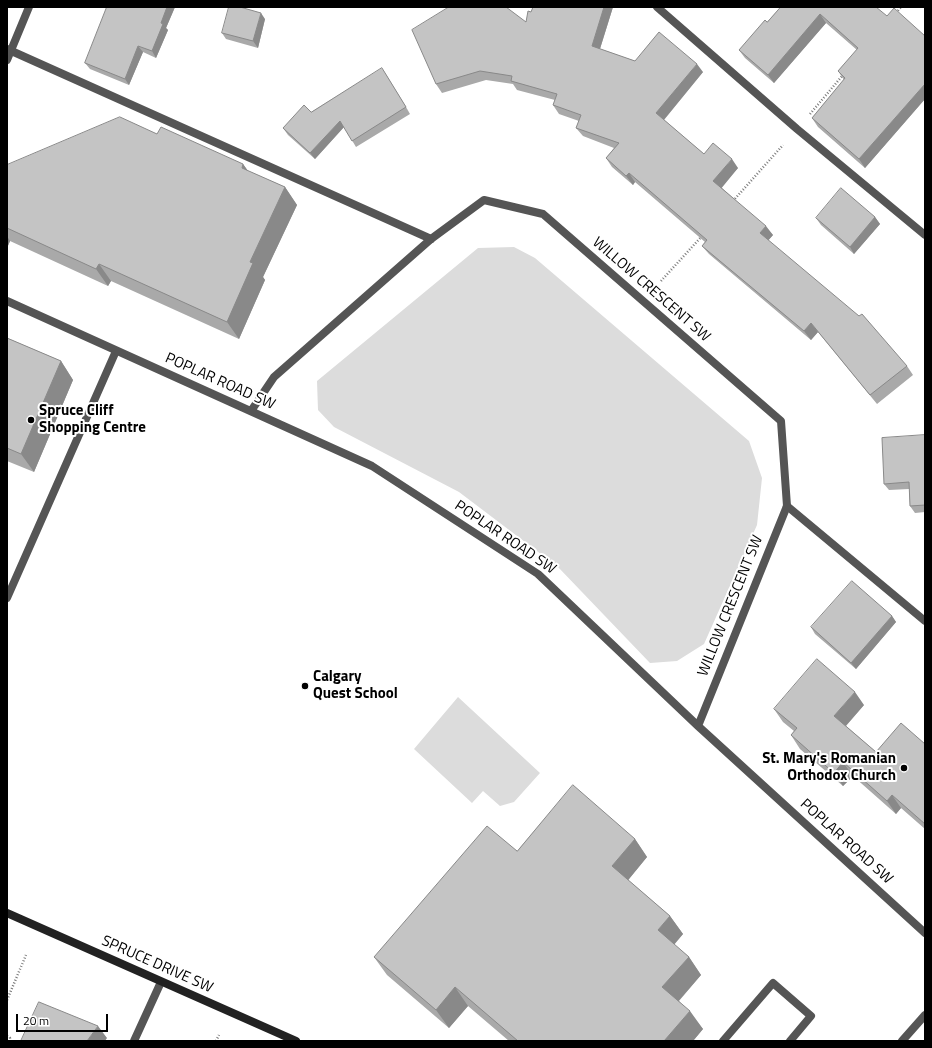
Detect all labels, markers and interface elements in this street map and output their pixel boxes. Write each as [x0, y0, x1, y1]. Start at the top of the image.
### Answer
street label: WILLOW CRESCENT SW [588, 234, 714, 346]
street label: POPLAR ROAD SW [162, 350, 278, 414]
place label: Spruce Cliff Shopping Centre [39, 402, 146, 437]
marker: Spruce Cliff Shopping Centre [26, 415, 36, 425]
street label: POPLAR ROAD SW [451, 497, 559, 579]
street label: WILLOW CRESCENT SW [694, 533, 768, 679]
place label: Calgary Quest School [313, 668, 398, 703]
marker: Calgary Quest School [300, 681, 310, 691]
place label: St. Mary's Romanian Orthodox Church [762, 750, 896, 785]
marker: St. Mary's Romanian Orthodox Church [899, 763, 909, 773]
street label: POPLAR ROAD SW [796, 796, 896, 888]
street label: SPRUCE DRIVE SW [99, 932, 215, 998]
scale bar [18, 1006, 110, 1032]
text: 20 m [23, 1011, 49, 1030]

